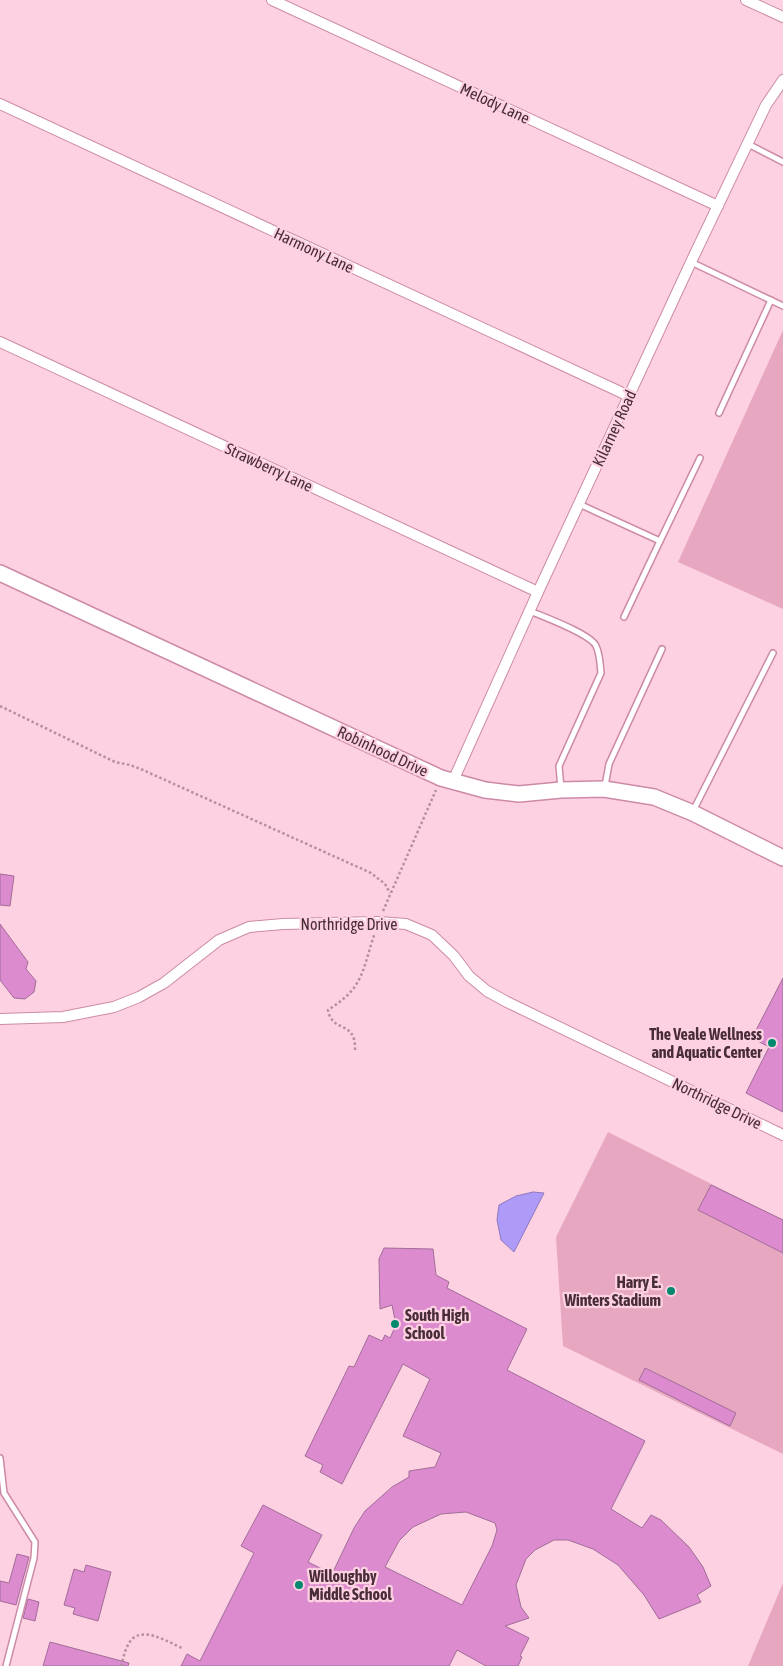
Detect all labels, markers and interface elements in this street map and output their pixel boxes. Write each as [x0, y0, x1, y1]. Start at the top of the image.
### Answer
street label: Melody Lane [457, 79, 533, 128]
street label: Harmony Lane [271, 224, 357, 277]
street label: Kilarney Road [588, 387, 640, 469]
street label: Strawberry Lane [222, 439, 316, 496]
street label: Robinhood Drive [335, 722, 431, 780]
street label: Northridge Drive [301, 915, 397, 934]
place label: The Veale Wellness and Aquatic Center [649, 1025, 762, 1061]
marker: The Veale Wellness and Aquatic Center [766, 1037, 778, 1049]
street label: Northridge Drive [669, 1074, 765, 1133]
place label: Harry E. Winters Stadium [563, 1273, 661, 1309]
marker: Harry E. Winters Stadium [665, 1285, 677, 1297]
place label: South High School [405, 1306, 469, 1342]
marker: South High School [389, 1318, 401, 1330]
place label: Willoughby Middle School [308, 1567, 393, 1603]
marker: Willoughby Middle School [293, 1579, 305, 1591]

